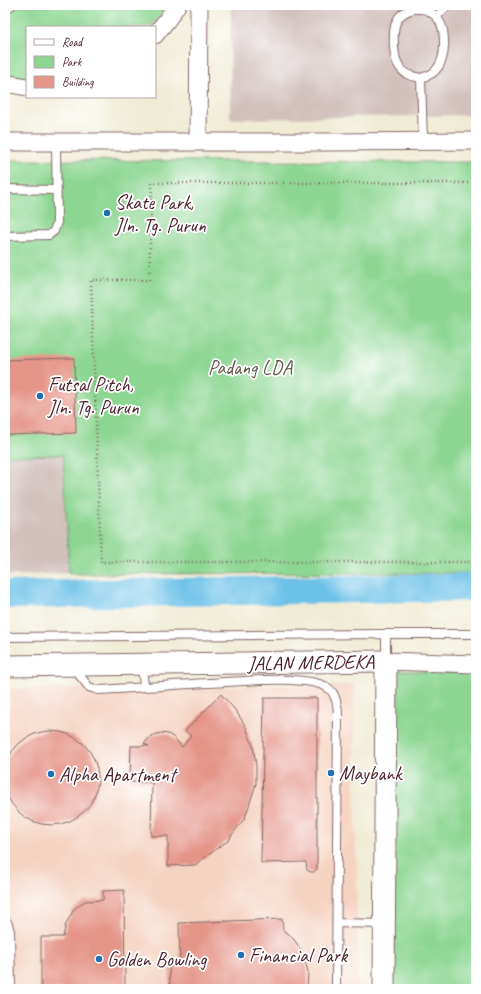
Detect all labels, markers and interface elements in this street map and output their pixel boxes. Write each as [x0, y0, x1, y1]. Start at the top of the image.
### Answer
legend [26, 26, 156, 98]
text: Road [62, 34, 84, 50]
text: Park [62, 54, 83, 70]
text: Building [62, 74, 94, 90]
place label: Skate Park, Jln. Tg. Purun [114, 190, 207, 238]
marker: Skate Park, Jln. Tg. Purun [102, 208, 112, 218]
park label: Padang LDA [208, 355, 293, 380]
place label: Futsal Pitch, Jln. Tg. Purun [47, 372, 140, 420]
marker: Futsal Pitch, Jln. Tg. Purun [35, 391, 45, 401]
street label: JALAN MERDEKA [247, 649, 375, 676]
place label: Maybank [339, 761, 403, 786]
place label: Alpha Apartment [59, 762, 179, 787]
marker: Maybank [326, 768, 336, 778]
marker: Alpha Apartment [46, 769, 56, 779]
place label: Financial Park [249, 943, 349, 968]
place label: Golden Bowling [107, 947, 207, 972]
marker: Financial Park [236, 950, 246, 960]
marker: Golden Bowling [94, 954, 104, 964]

